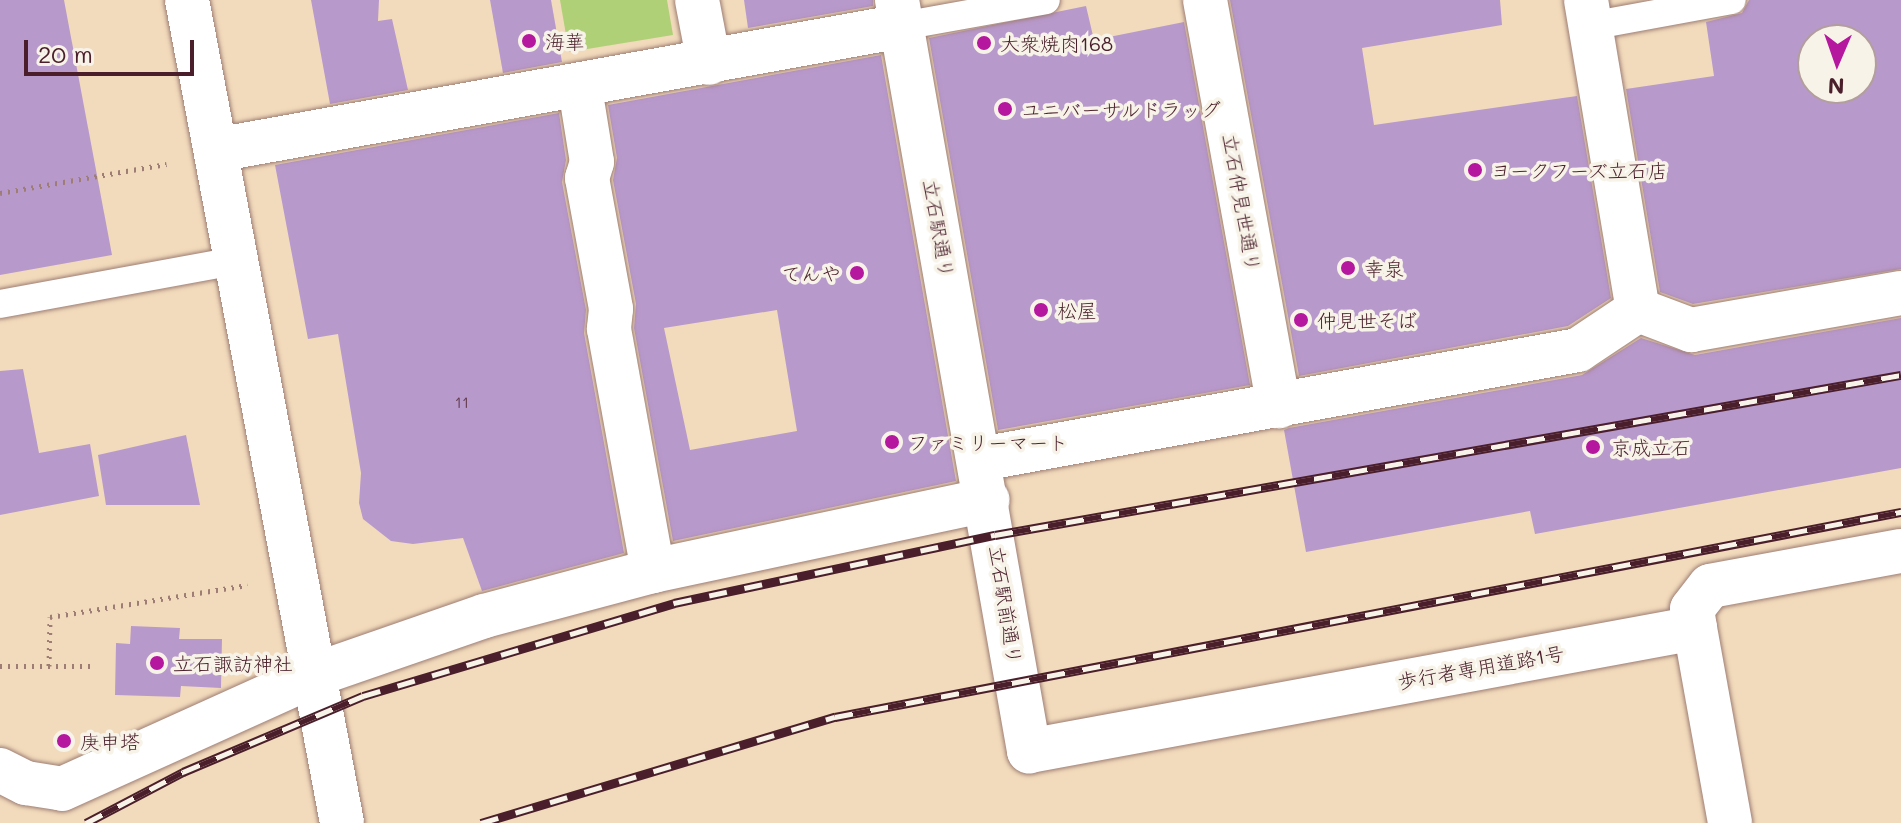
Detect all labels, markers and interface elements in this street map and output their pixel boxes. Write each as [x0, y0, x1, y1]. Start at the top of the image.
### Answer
scale bar [28, 24, 198, 74]
north arrow [1797, 24, 1877, 104]
place label: 海華 [545, 29, 585, 53]
place label: 大衆焼肉168 [1000, 31, 1113, 55]
marker: 海華 [520, 32, 538, 50]
marker: 大衆焼肉168 [975, 34, 993, 52]
text: 20 m [38, 38, 93, 69]
text: N [1827, 72, 1845, 101]
place label: ユニバーサルドラッグ [1021, 97, 1221, 121]
marker: ユニバーサルドラッグ [996, 100, 1014, 118]
street label: 立石仲見世通り [1218, 132, 1266, 274]
place label: ヨークフーズ立石店 [1491, 158, 1669, 182]
marker: ヨークフーズ立石店 [1466, 161, 1484, 179]
street label: 立石駅通り [918, 178, 960, 280]
place label: 幸泉 [1364, 256, 1404, 280]
marker: 幸泉 [1339, 259, 1357, 277]
place label: てんや [781, 261, 841, 285]
marker: てんや [848, 264, 866, 282]
place label: 松屋 [1057, 298, 1097, 322]
marker: 松屋 [1032, 301, 1050, 319]
place label: 仲見世そば [1317, 308, 1417, 332]
marker: 仲見世そば [1292, 311, 1310, 329]
house number: 11 [455, 392, 469, 412]
place label: ファミリーマート [908, 430, 1068, 454]
marker: ファミリーマート [883, 433, 901, 451]
place label: 京成立石 [1611, 435, 1691, 459]
marker: 京成立石 [1582, 436, 1604, 458]
street label: 立石駅前通り [985, 544, 1027, 666]
street label: 歩行者専用道路1号 [1396, 641, 1566, 693]
place label: 立石諏訪神社 [173, 651, 293, 675]
marker: 立石諏訪神社 [148, 654, 166, 672]
place label: 庚申塔 [80, 729, 140, 753]
marker: 庚申塔 [55, 732, 73, 750]

